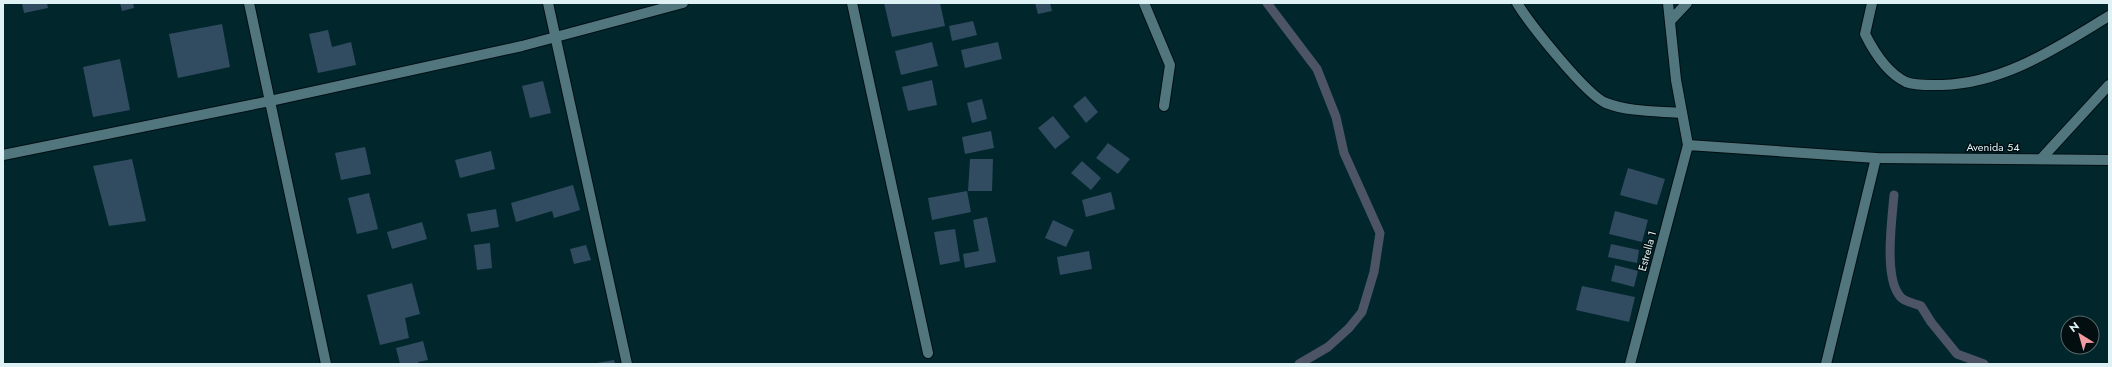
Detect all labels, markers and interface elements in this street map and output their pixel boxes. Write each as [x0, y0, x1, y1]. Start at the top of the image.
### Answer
street label: Avenida 54 [1966, 139, 2020, 155]
street label: Estrella 1 [1634, 229, 1660, 273]
north arrow [2060, 315, 2100, 355]
text: N [2066, 318, 2082, 336]

